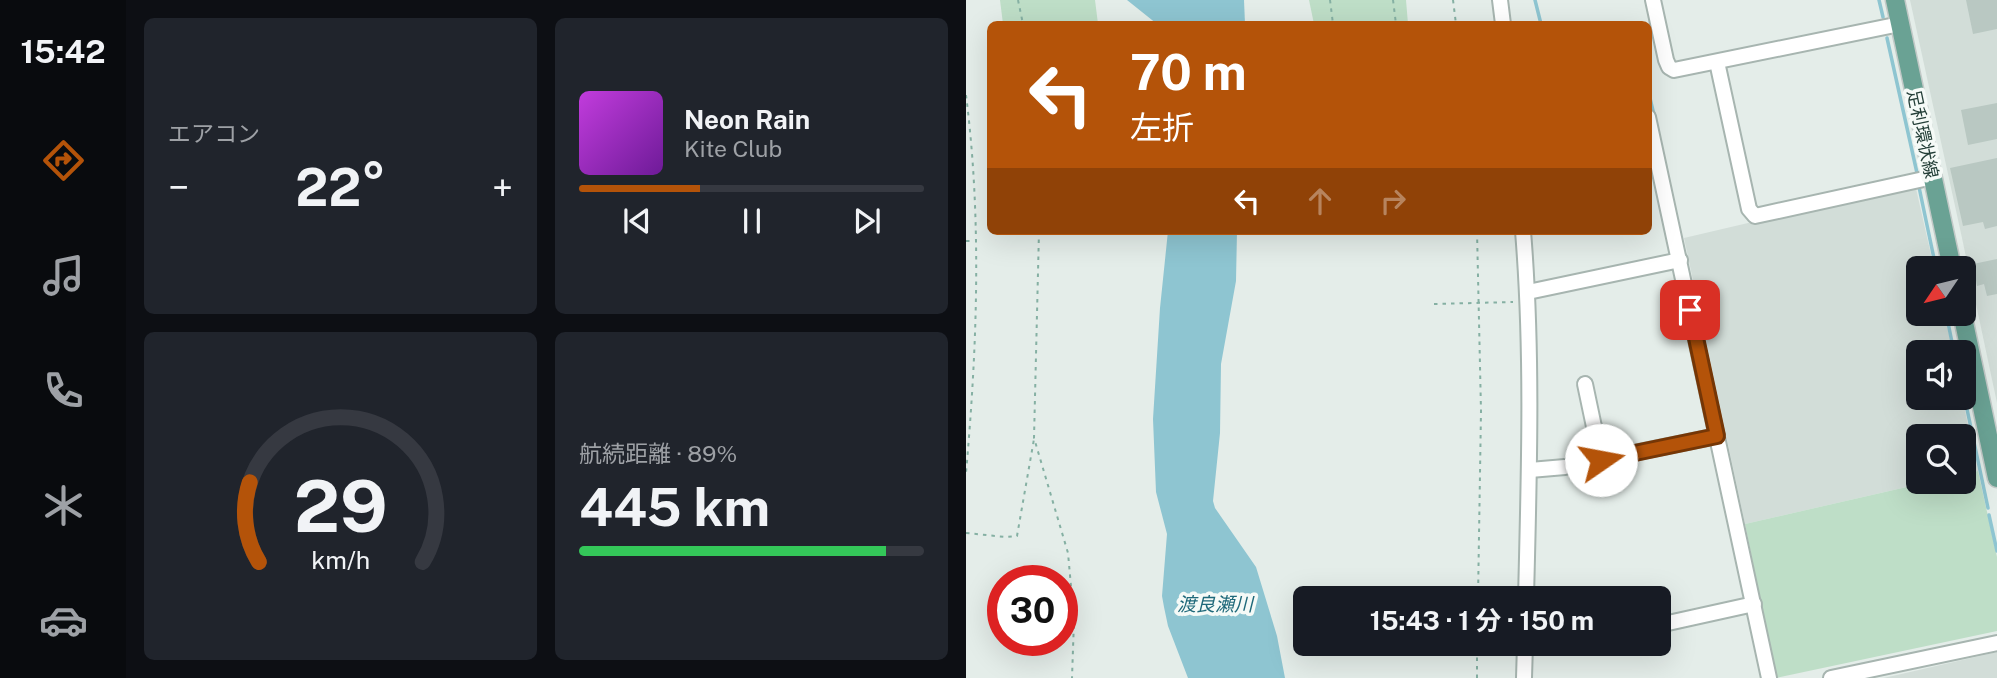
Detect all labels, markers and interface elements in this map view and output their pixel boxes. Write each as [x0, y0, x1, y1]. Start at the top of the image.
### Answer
text: 15:42 [20, 33, 106, 70]
text: 70 m [1130, 43, 1247, 101]
icon: left [1015, 49, 1106, 140]
street label: 足利環状線 [1903, 88, 1943, 180]
text: Neon Rain [684, 104, 810, 135]
text: 左折 [1130, 109, 1194, 146]
text: エアコン [168, 120, 260, 147]
text: Kite Club [684, 135, 782, 162]
icon: directions [39, 136, 88, 185]
text: 22° [295, 157, 386, 218]
text: − [168, 165, 189, 210]
text: + [492, 165, 513, 210]
icon: left [1228, 182, 1266, 220]
icon: ahead [1301, 182, 1339, 220]
icon: right [1374, 182, 1412, 220]
icon: previous [618, 202, 656, 240]
icon: pause [733, 202, 771, 240]
icon: next [848, 202, 886, 240]
icon: music [39, 251, 88, 300]
north arrow [1906, 256, 1976, 326]
map controls [1906, 256, 1976, 494]
pin [1660, 280, 1720, 340]
icon: arrive [1671, 291, 1709, 329]
button: sound [1906, 340, 1976, 410]
icon: phone [39, 366, 88, 415]
position arrow [1564, 423, 1638, 497]
button: search [1906, 424, 1976, 494]
text: 航続距離 · 89% [579, 440, 737, 467]
text: 29 [293, 463, 388, 548]
text: 445 km [579, 477, 770, 538]
icon: climate [39, 481, 88, 530]
text: km/h [311, 545, 370, 575]
speed limit sign: 30 [987, 565, 1078, 656]
water label: 渡良瀬川 [1177, 593, 1255, 615]
icon: car [39, 596, 88, 645]
text: 15:43 · 1 分 · 150 m [1370, 605, 1594, 636]

